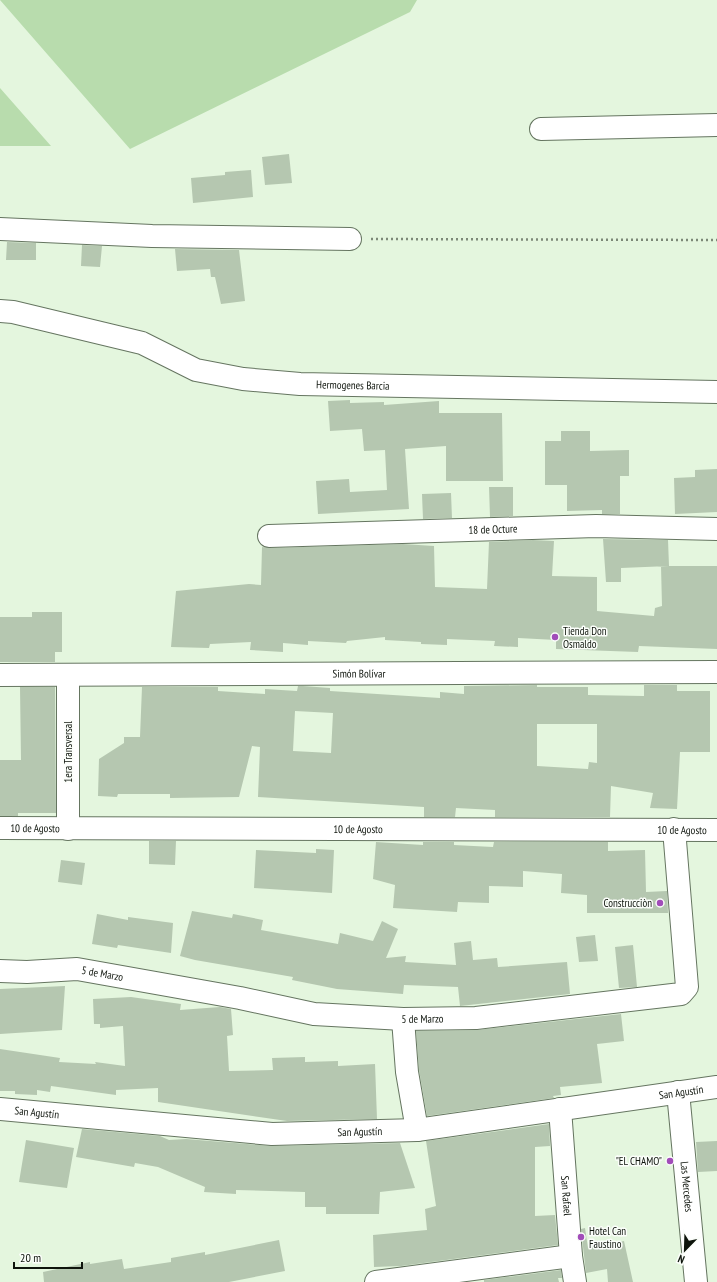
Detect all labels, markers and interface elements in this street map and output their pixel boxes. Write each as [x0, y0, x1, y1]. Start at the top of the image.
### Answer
street label: Hermogenes Barcia [316, 377, 390, 393]
street label: 18 de Octure [468, 521, 518, 537]
place label: Tienda Don Osmaldo [563, 624, 607, 651]
marker: Tienda Don Osmaldo [550, 632, 560, 642]
street label: Simón Bolívar [333, 666, 385, 681]
street label: 1era Transversal [61, 721, 75, 783]
street label: 10 de Agosto [10, 821, 60, 835]
street label: 10 de Agosto [333, 822, 383, 836]
street label: 10 de Agosto [657, 823, 707, 837]
place label: Construcciòn [604, 896, 652, 910]
marker: Construcciòn [655, 898, 665, 908]
street label: 5 de Marzo [81, 963, 125, 984]
street label: 5 de Marzo [401, 1011, 444, 1026]
street label: San Agustín [658, 1082, 704, 1102]
street label: San Agustín [14, 1103, 60, 1121]
street label: San Agustín [337, 1124, 382, 1139]
place label: "EL CHAMO" [616, 1154, 662, 1168]
marker: "EL CHAMO" [665, 1156, 675, 1166]
street label: Las Mercedes [678, 1161, 696, 1213]
street label: San Rafael [558, 1175, 575, 1217]
place label: Hotel Can Faustino [589, 1224, 626, 1251]
north arrow [665, 1230, 705, 1270]
marker: Hotel Can Faustino [576, 1232, 586, 1242]
scale bar [14, 1244, 82, 1270]
text: 20 m [20, 1250, 41, 1265]
text: N [676, 1252, 687, 1267]

